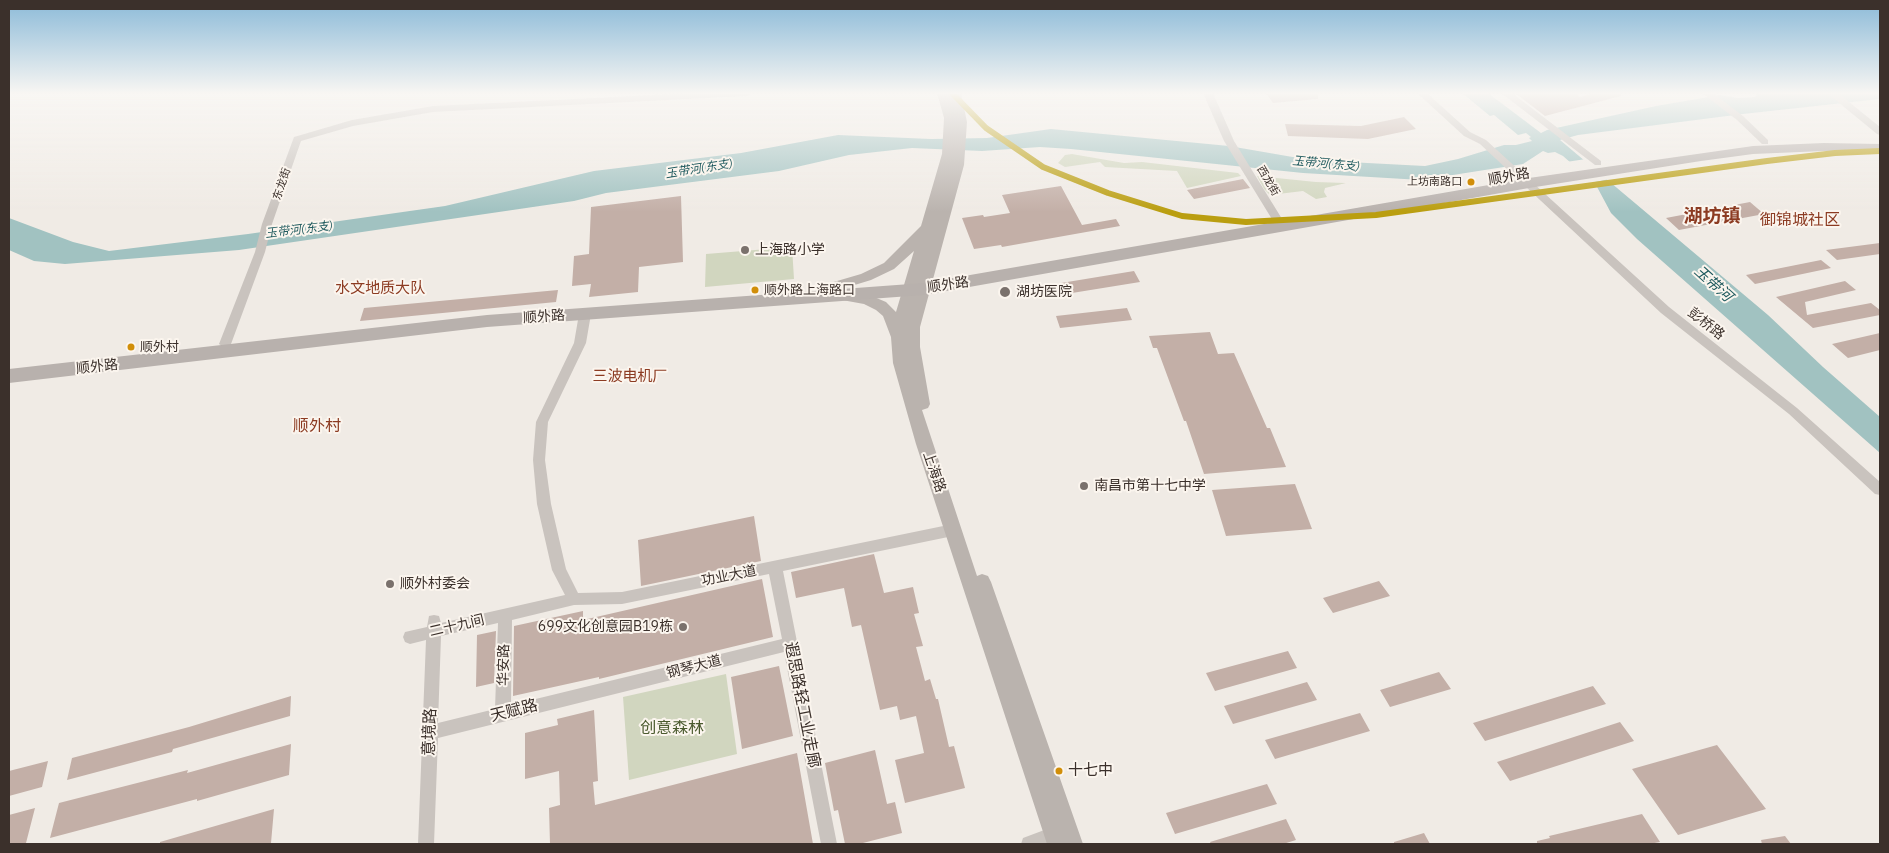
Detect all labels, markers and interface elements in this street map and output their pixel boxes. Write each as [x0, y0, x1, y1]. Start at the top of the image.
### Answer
water label: 玉带河(东支) [1292, 154, 1360, 174]
water label: 玉带河(东支) [664, 157, 734, 181]
street label: 西龙街 [1254, 163, 1282, 199]
street label: 顺外路 [1487, 165, 1531, 189]
street label: 东龙街 [270, 166, 294, 202]
place label: 上坊南路口 [1407, 175, 1462, 189]
marker: 上坊南路口 [1466, 177, 1476, 187]
district label: 湖坊镇 [1684, 206, 1740, 228]
district label: 御锦城社区 [1760, 210, 1840, 230]
water label: 玉带河(东支) [264, 219, 334, 241]
place label: 上海路小学 [755, 242, 825, 258]
marker: 上海路小学 [739, 244, 751, 256]
water label: 玉带河 [1690, 262, 1736, 306]
street label: 顺外路 [926, 274, 970, 296]
district label: 水文地质大队 [335, 280, 425, 298]
place label: 顺外路上海路口 [764, 282, 855, 298]
place label: 湖坊医院 [1016, 284, 1072, 300]
marker: 顺外路上海路口 [750, 285, 760, 295]
marker: 湖坊医院 [998, 285, 1012, 299]
street label: 彭桥路 [1684, 304, 1728, 344]
street label: 顺外路 [522, 307, 566, 327]
place label: 顺外村 [140, 339, 179, 355]
marker: 顺外村 [126, 342, 136, 352]
street label: 顺外路 [75, 356, 119, 378]
district label: 三波电机厂 [593, 368, 667, 386]
district label: 顺外村 [293, 416, 341, 436]
street label: 上海路 [919, 449, 949, 495]
place label: 南昌市第十七中学 [1094, 478, 1206, 494]
marker: 南昌市第十七中学 [1078, 480, 1090, 492]
street label: 功业大道 [700, 562, 758, 590]
place label: 顺外村委会 [400, 576, 470, 592]
marker: 顺外村委会 [384, 578, 396, 590]
street label: 二十九间 [428, 612, 486, 640]
place label: 699文化创意园B19栋 [538, 619, 673, 635]
marker: 699文化创意园B19栋 [677, 621, 689, 633]
street label: 遐思路轻工业走廊 [780, 640, 824, 770]
street label: 华安路 [495, 644, 513, 686]
street label: 钢琴大道 [665, 652, 723, 682]
street label: 天赋路 [488, 696, 540, 726]
street label: 意境路 [420, 708, 440, 756]
park label: 创意森林 [640, 718, 704, 738]
place label: 十七中 [1068, 762, 1113, 780]
marker: 十七中 [1054, 766, 1064, 776]

